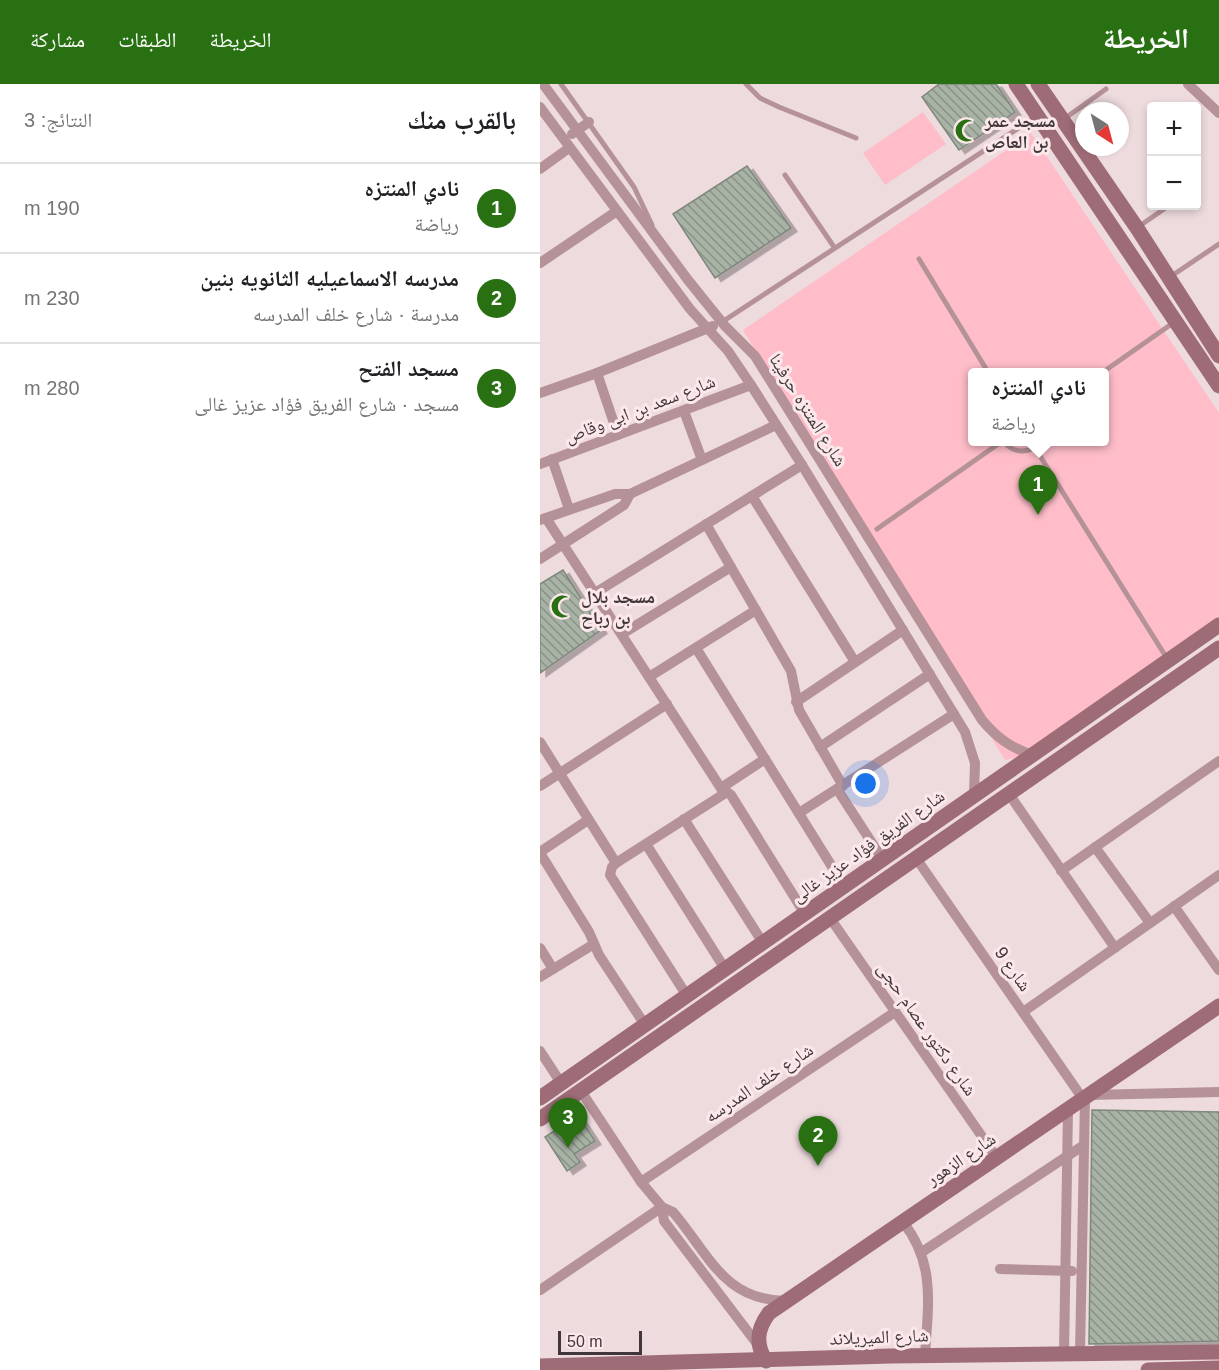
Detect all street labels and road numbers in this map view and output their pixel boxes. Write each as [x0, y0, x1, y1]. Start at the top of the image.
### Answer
street label: شارع المتنزه حرفينا [765, 350, 851, 470]
street label: شارع سعد بن ابى وقاص [562, 371, 718, 448]
street label: شارع الفريق فؤاد عزيز غالى [788, 786, 949, 907]
street label: شارع 9 [990, 943, 1035, 995]
street label: شارع دكتور عصام حجى [872, 958, 981, 1101]
street label: شارع خلف المدرسه [701, 1040, 817, 1127]
street label: شارع الزهور [922, 1129, 1000, 1191]
street label: شارع الميريلاند [829, 1325, 929, 1350]

